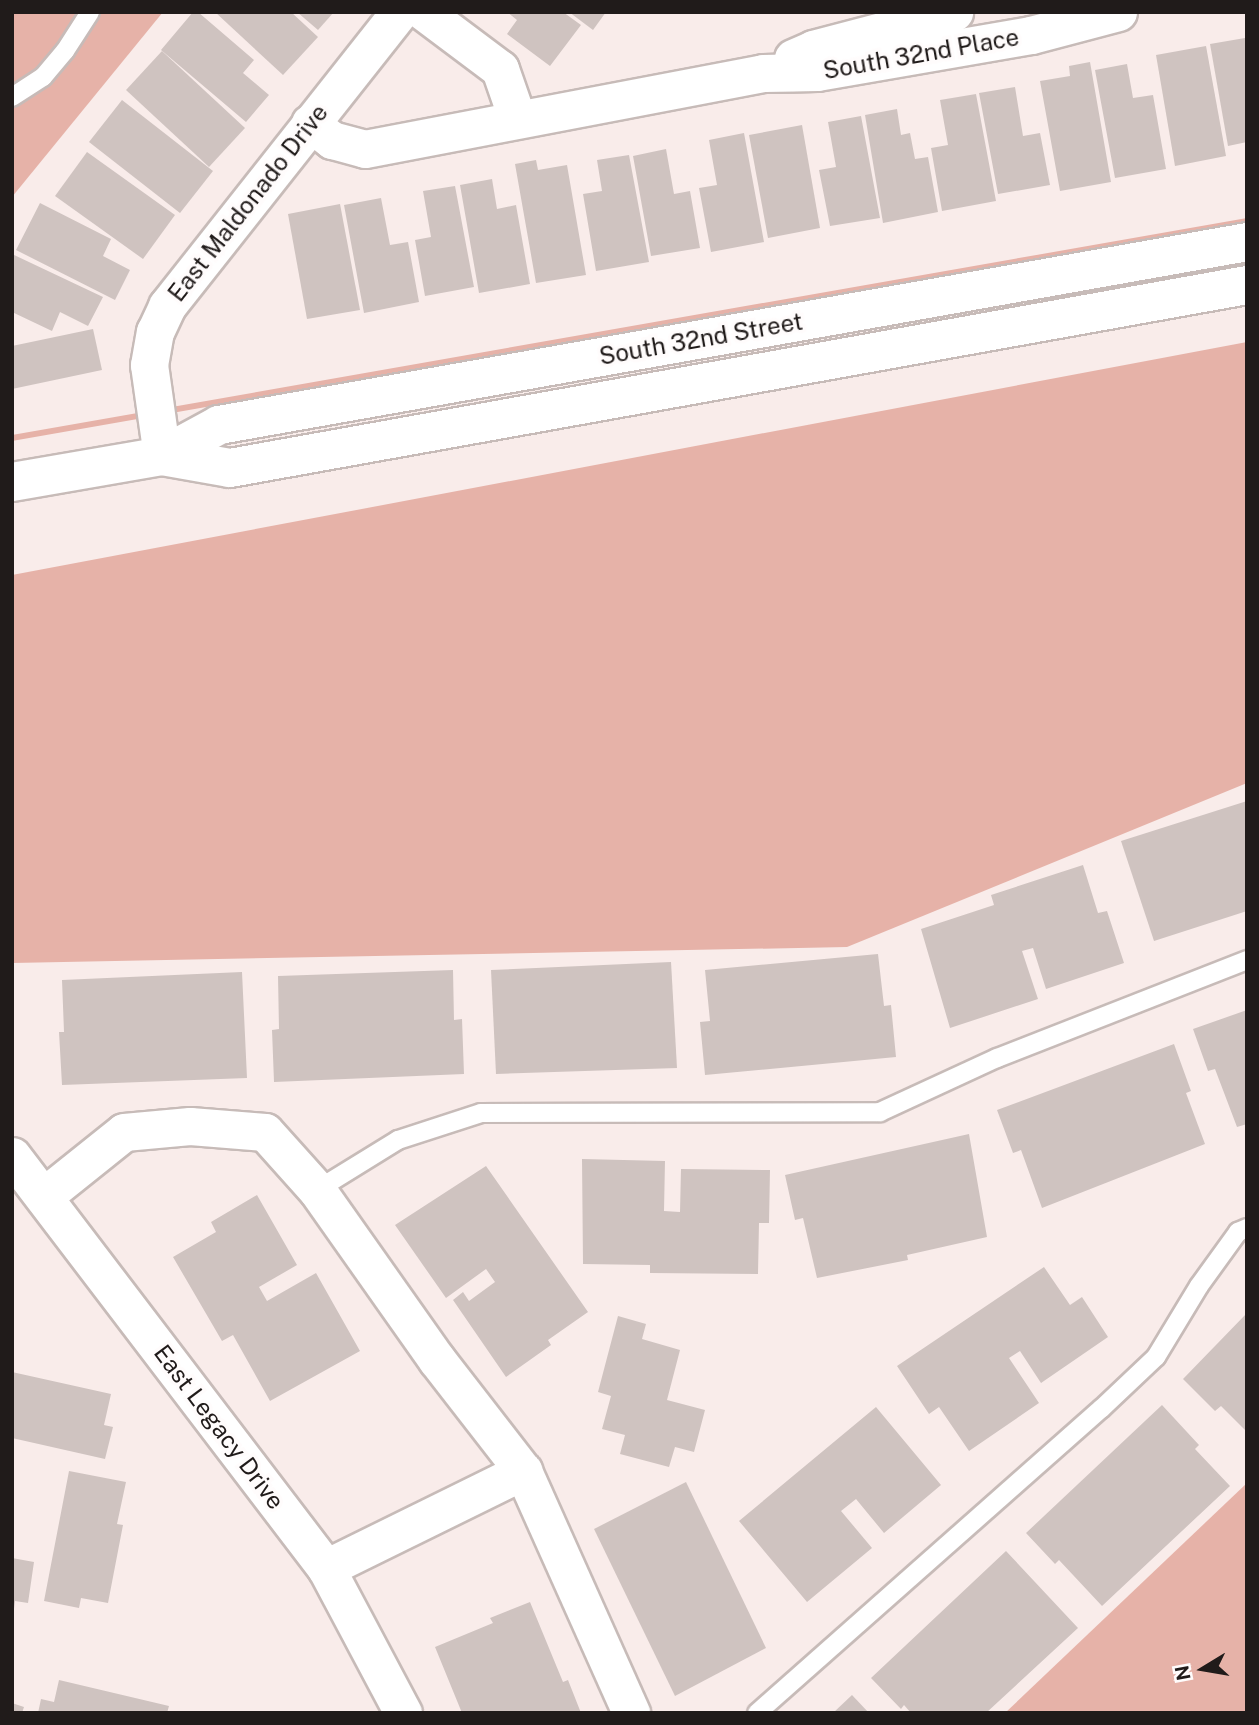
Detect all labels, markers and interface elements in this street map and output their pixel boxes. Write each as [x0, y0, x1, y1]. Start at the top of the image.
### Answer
street label: South 32nd Place [821, 23, 1021, 85]
street label: East Maldonado Drive [162, 99, 334, 307]
street label: South 32nd Street [597, 307, 805, 371]
street label: East Legacy Drive [148, 1339, 290, 1515]
north arrow [1168, 1634, 1238, 1704]
text: N [1170, 1664, 1195, 1682]

